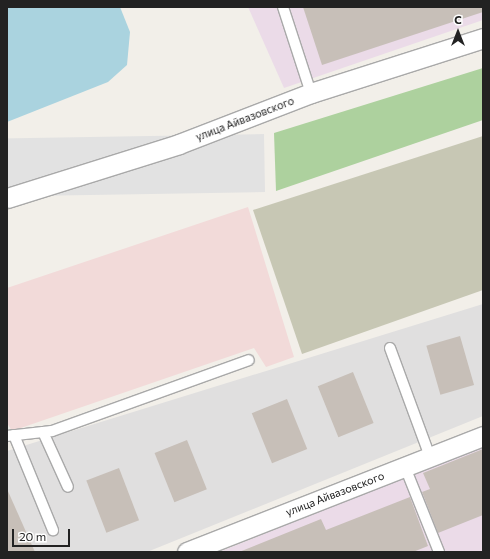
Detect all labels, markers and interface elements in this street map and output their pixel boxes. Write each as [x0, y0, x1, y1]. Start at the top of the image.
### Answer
north arrow [438, 12, 478, 52]
text: С [454, 13, 462, 26]
street label: улица Айвазовского [194, 94, 296, 144]
street label: улица Айвазовского [284, 469, 386, 519]
scale bar [14, 521, 72, 547]
text: 20 m [19, 529, 46, 543]

